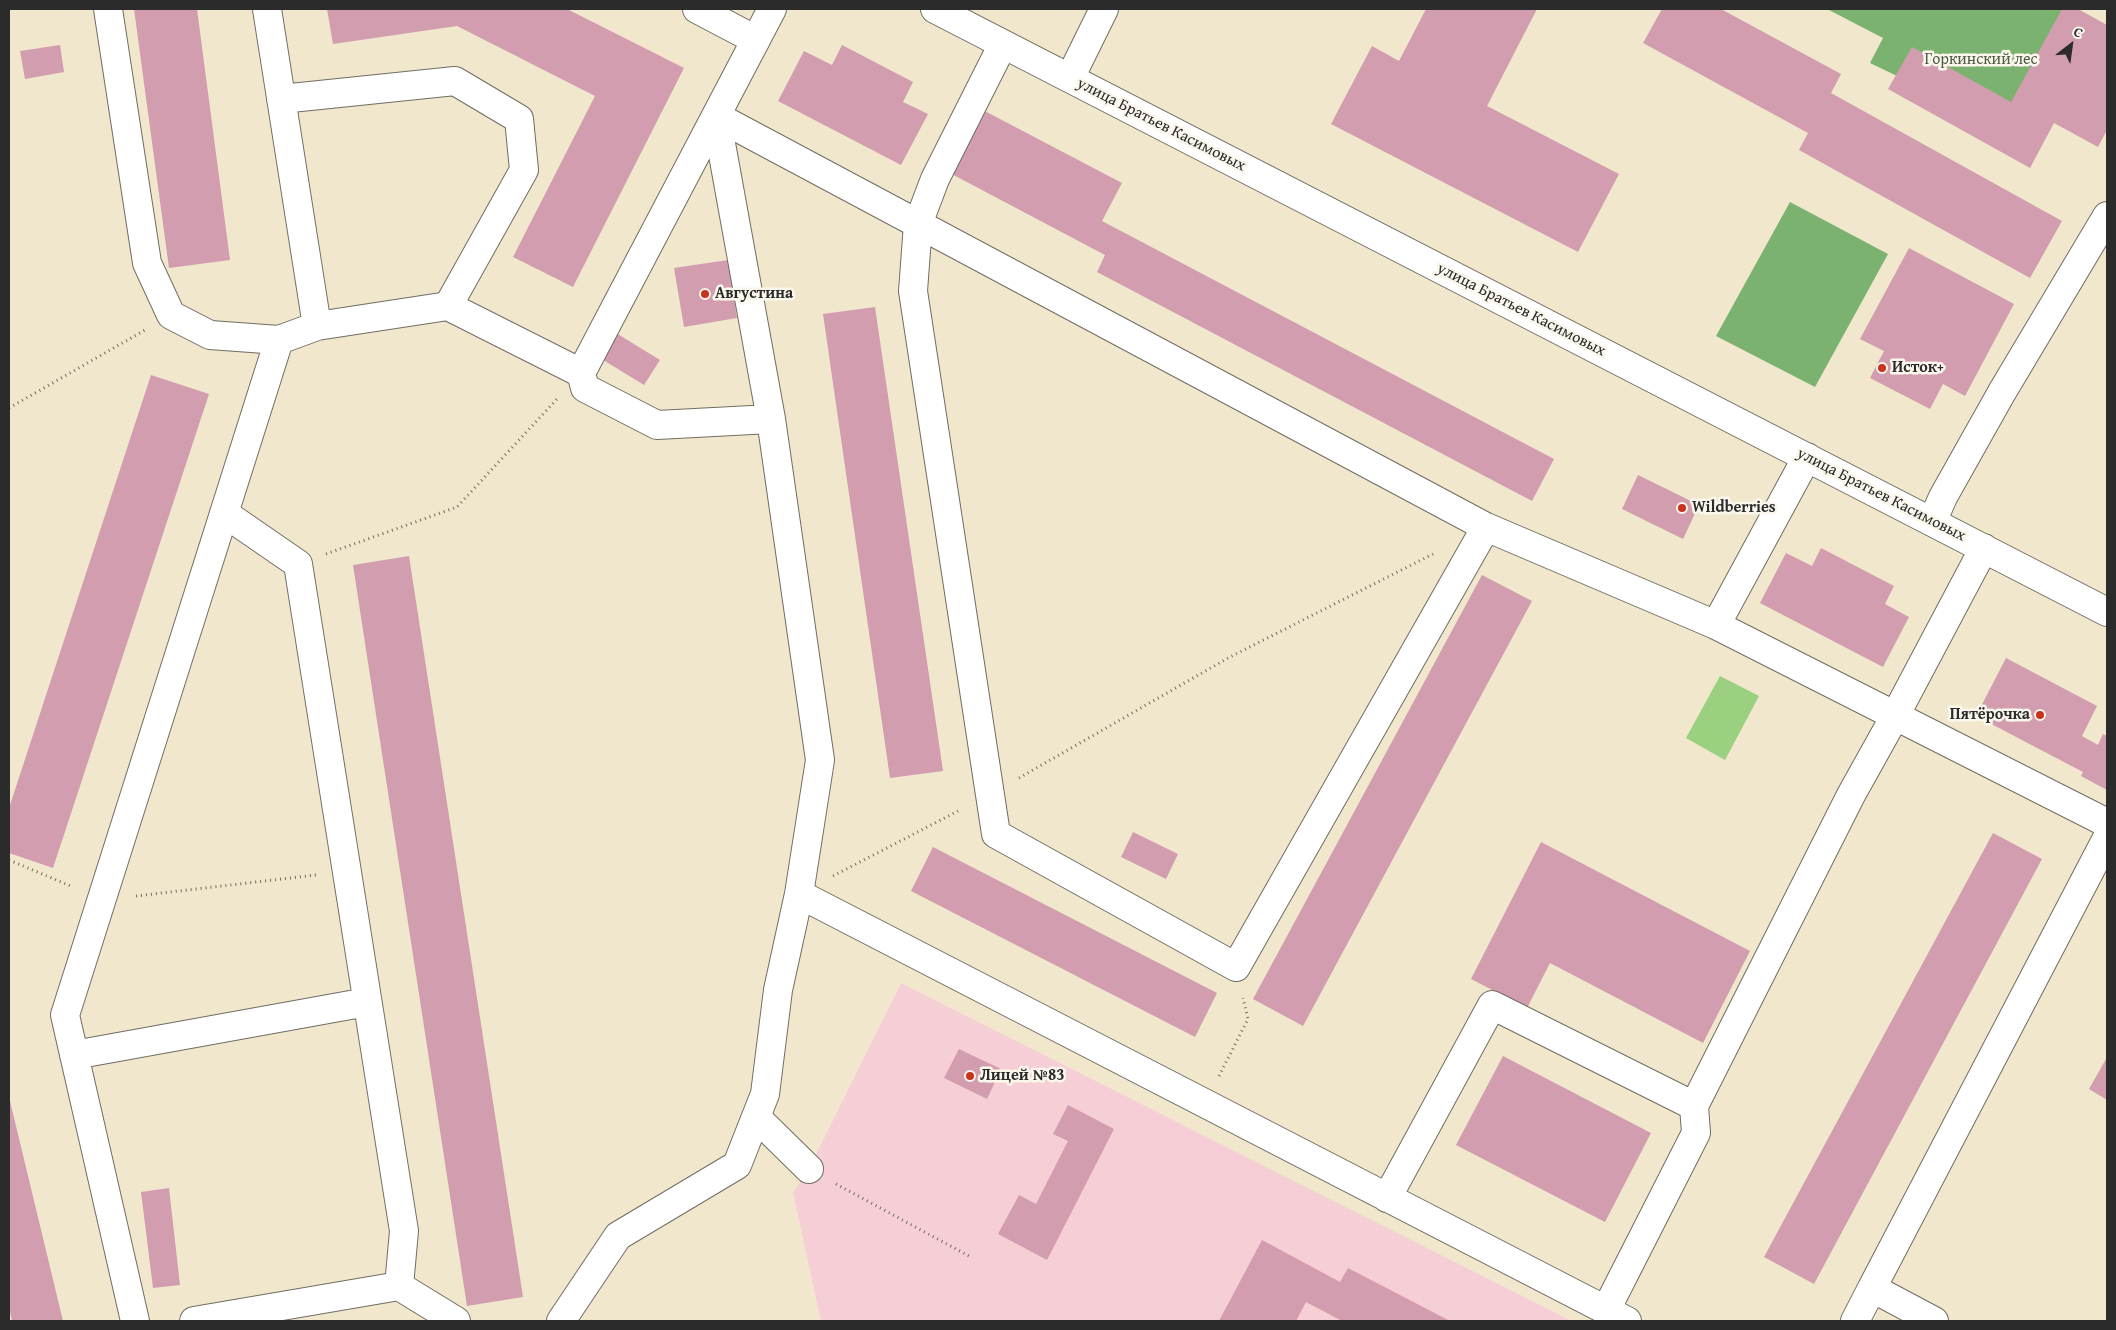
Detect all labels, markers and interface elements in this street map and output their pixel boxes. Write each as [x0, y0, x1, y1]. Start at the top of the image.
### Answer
north arrow [2046, 20, 2096, 70]
text: С [2070, 21, 2087, 43]
park label: Горкинский лес [1924, 50, 2038, 70]
street label: улица Братьев Касимовых [1073, 74, 1249, 176]
street label: улица Братьев Касимовых [1433, 259, 1609, 361]
place label: Августина [715, 284, 793, 304]
marker: Августина [699, 288, 711, 300]
place label: Исток+ [1892, 358, 1944, 378]
marker: Исток+ [1876, 362, 1888, 374]
street label: улица Братьев Касимовых [1793, 444, 1969, 546]
place label: Wildberries [1692, 498, 1776, 518]
marker: Wildberries [1676, 502, 1688, 514]
place label: Пятёрочка [1950, 705, 2030, 725]
marker: Пятёрочка [2034, 709, 2046, 721]
place label: Лицей №83 [980, 1066, 1065, 1086]
marker: Лицей №83 [964, 1070, 976, 1082]

